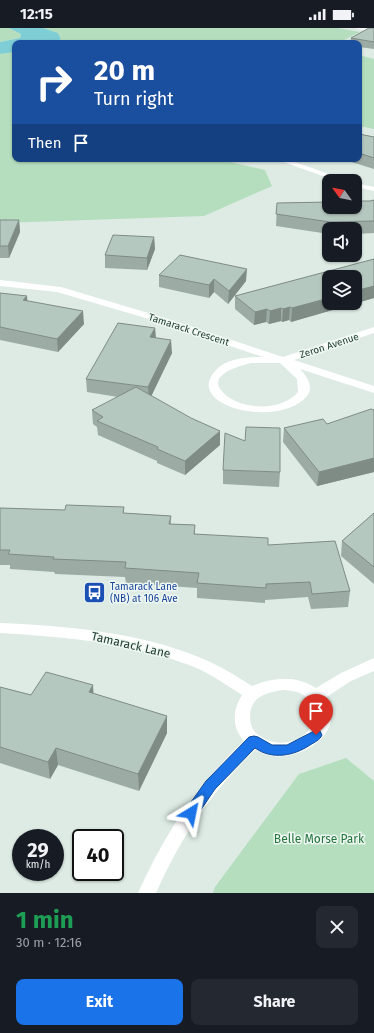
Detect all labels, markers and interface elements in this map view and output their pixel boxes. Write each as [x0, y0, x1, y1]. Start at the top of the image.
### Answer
text: 12:15 [20, 5, 53, 23]
text: 20 m [94, 54, 155, 87]
icon: right [28, 56, 80, 108]
text: Turn right [94, 88, 174, 110]
icon: arrive [70, 132, 92, 154]
text: Then [28, 134, 62, 152]
north arrow [322, 174, 362, 214]
map controls [322, 174, 362, 310]
button: sound [322, 222, 362, 262]
button: layers [322, 270, 362, 310]
street label: Tamarack Crescent [147, 311, 231, 349]
street label: Zeron Avenue [298, 331, 360, 361]
bus stop icon: Tamarack Lane (NB) at 106 Ave [81, 579, 107, 605]
place label: Tamarack Lane (NB) at 106 Ave [110, 581, 178, 605]
street label: Tamarack Lane [90, 629, 172, 661]
pin [299, 694, 333, 735]
icon: arrive [305, 700, 327, 722]
position arrow [170, 792, 212, 834]
speed limit sign: 40 [72, 829, 124, 881]
park label: Belle Morse Park [274, 832, 365, 846]
text: 29 [27, 838, 49, 862]
text: km/h [26, 859, 50, 871]
text: 1 min [16, 906, 74, 934]
button: close [316, 906, 358, 948]
text: 30 m · 12:16 [16, 935, 82, 950]
button: Exit [16, 979, 183, 1025]
button: Share [191, 979, 358, 1025]

